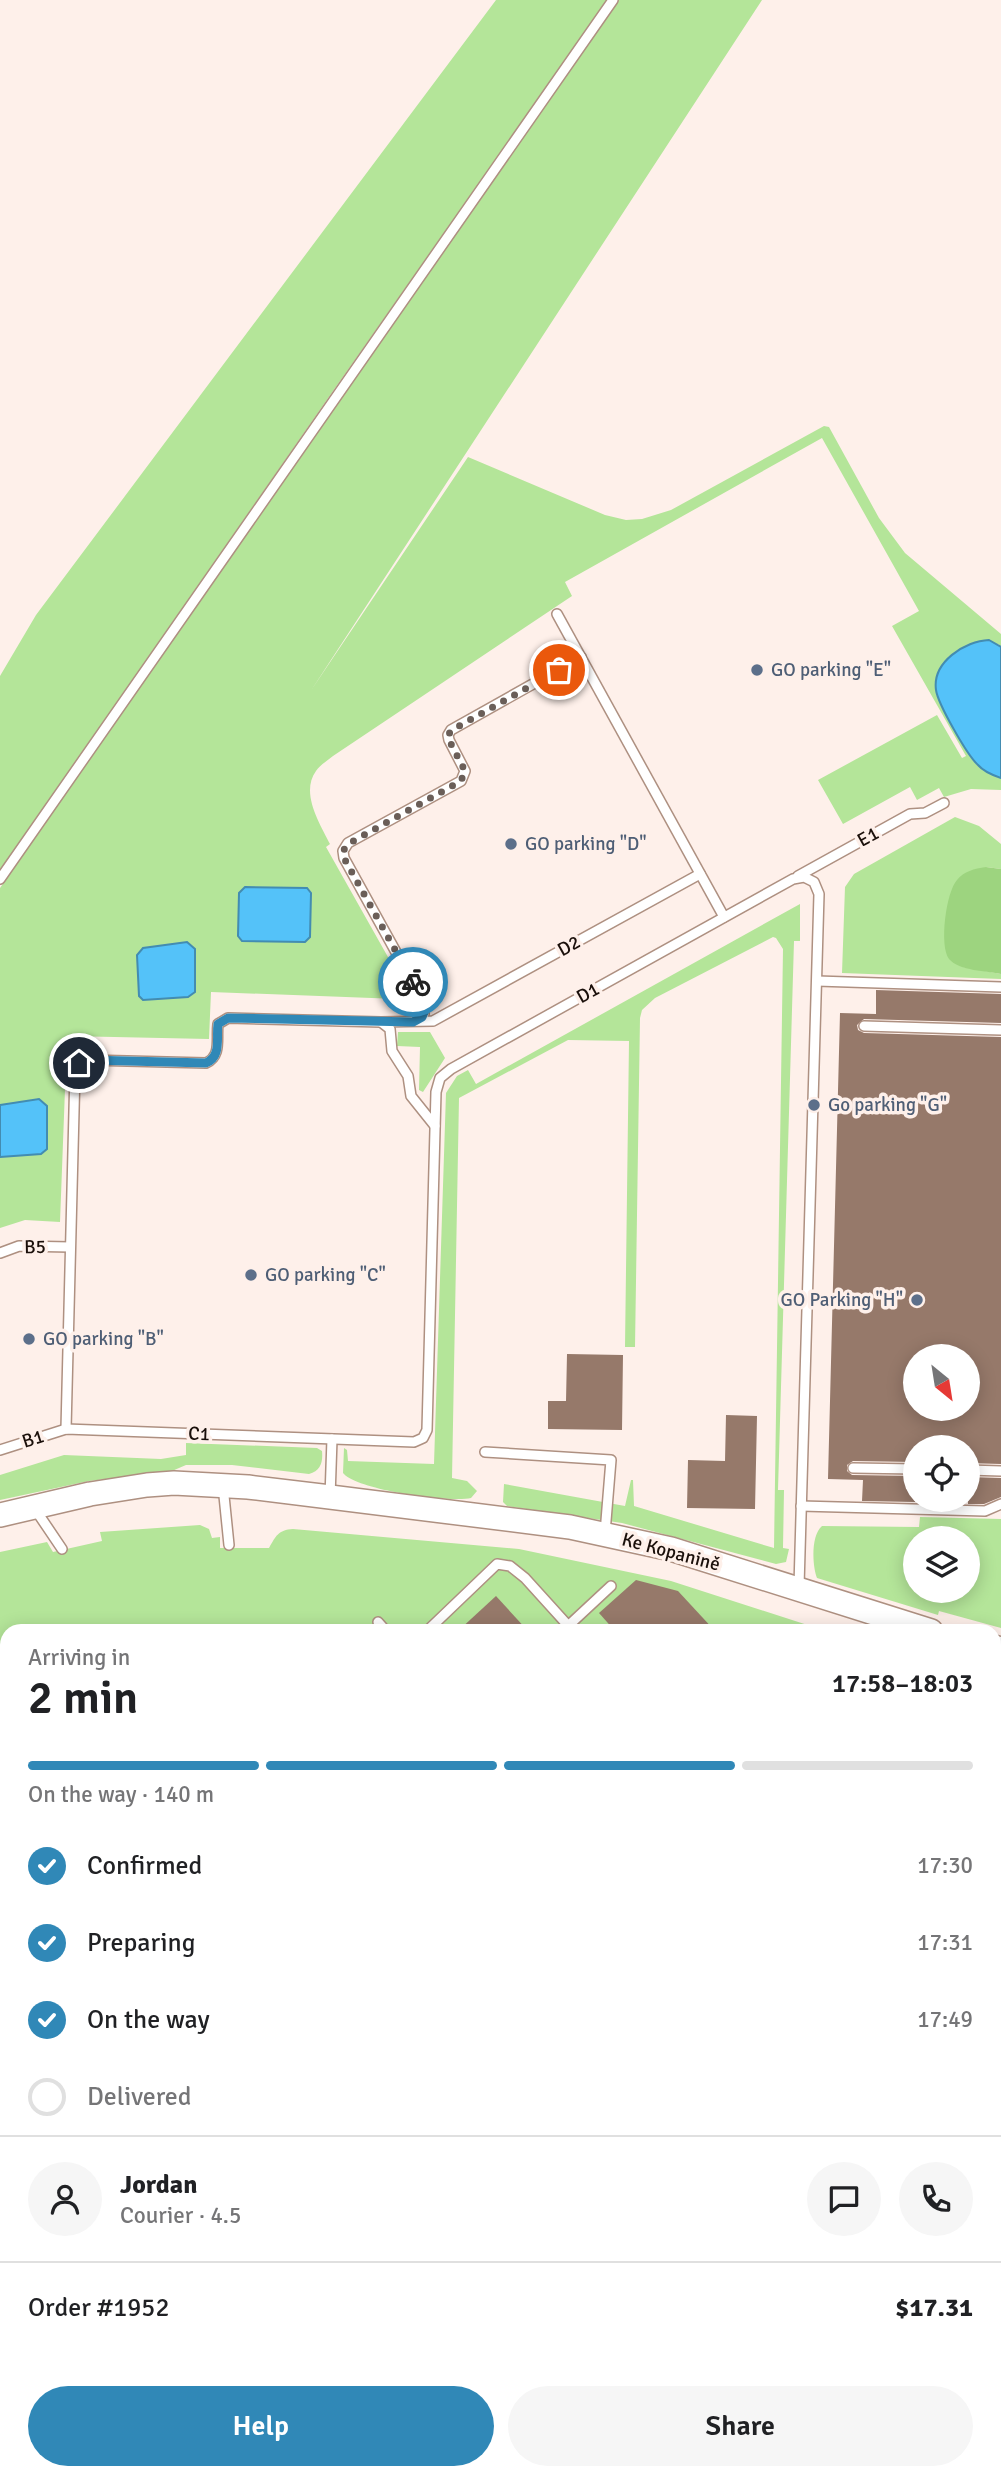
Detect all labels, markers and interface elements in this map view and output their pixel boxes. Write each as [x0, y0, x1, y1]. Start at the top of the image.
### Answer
pin [529, 640, 589, 700]
icon: bag [540, 651, 578, 689]
place label: GO parking "E" [771, 658, 891, 682]
marker: GO parking "E" [749, 662, 765, 678]
street label: E1 [853, 821, 883, 853]
place label: GO parking "D" [525, 832, 647, 856]
marker: GO parking "D" [503, 836, 519, 852]
street label: D2 [553, 930, 585, 962]
courier [378, 947, 448, 1017]
icon: bike [394, 963, 432, 1001]
street label: D1 [572, 977, 604, 1009]
pin [49, 1033, 109, 1093]
icon: home [60, 1044, 98, 1082]
place label: Go parking "G" [828, 1093, 947, 1117]
marker: Go parking "G" [806, 1097, 822, 1113]
street label: B5 [24, 1235, 46, 1259]
place label: GO parking "C" [265, 1263, 386, 1287]
marker: GO parking "C" [243, 1267, 259, 1283]
place label: GO Parking "H" [781, 1288, 903, 1312]
marker: GO Parking "H" [909, 1292, 925, 1308]
place label: GO parking "B" [43, 1327, 164, 1351]
marker: GO parking "B" [21, 1331, 37, 1347]
north arrow [903, 1344, 980, 1421]
map controls [903, 1344, 980, 1603]
street label: C1 [188, 1422, 210, 1446]
street label: B1 [19, 1424, 47, 1454]
button: locate [903, 1435, 980, 1512]
button: layers [903, 1526, 980, 1603]
street label: Ke Kopanině [619, 1527, 723, 1577]
text: Arriving in [28, 1643, 130, 1672]
text: 17:58–18:03 [832, 1668, 973, 1700]
text: 2 min [28, 1670, 138, 1726]
text: On the way · 140 m [28, 1780, 214, 1809]
icon: check [28, 1847, 66, 1885]
text: Confirmed [87, 1850, 202, 1882]
text: 17:30 [917, 1851, 973, 1880]
icon: check [28, 1924, 66, 1962]
text: Preparing [87, 1927, 195, 1959]
text: 17:31 [917, 1928, 973, 1957]
icon: check [28, 2001, 66, 2039]
text: On the way [87, 2004, 210, 2036]
text: 17:49 [917, 2005, 973, 2034]
text: Delivered [87, 2081, 192, 2113]
button: person [28, 2162, 102, 2236]
button: chat [807, 2162, 881, 2236]
button: phone [899, 2162, 973, 2236]
text: Jordan [120, 2169, 197, 2201]
text: Courier · 4.5 [120, 2201, 241, 2230]
text: Order #1952 [28, 2292, 169, 2324]
text: $17.31 [895, 2292, 973, 2324]
button: Help [28, 2386, 494, 2466]
button: Share [508, 2386, 973, 2466]

